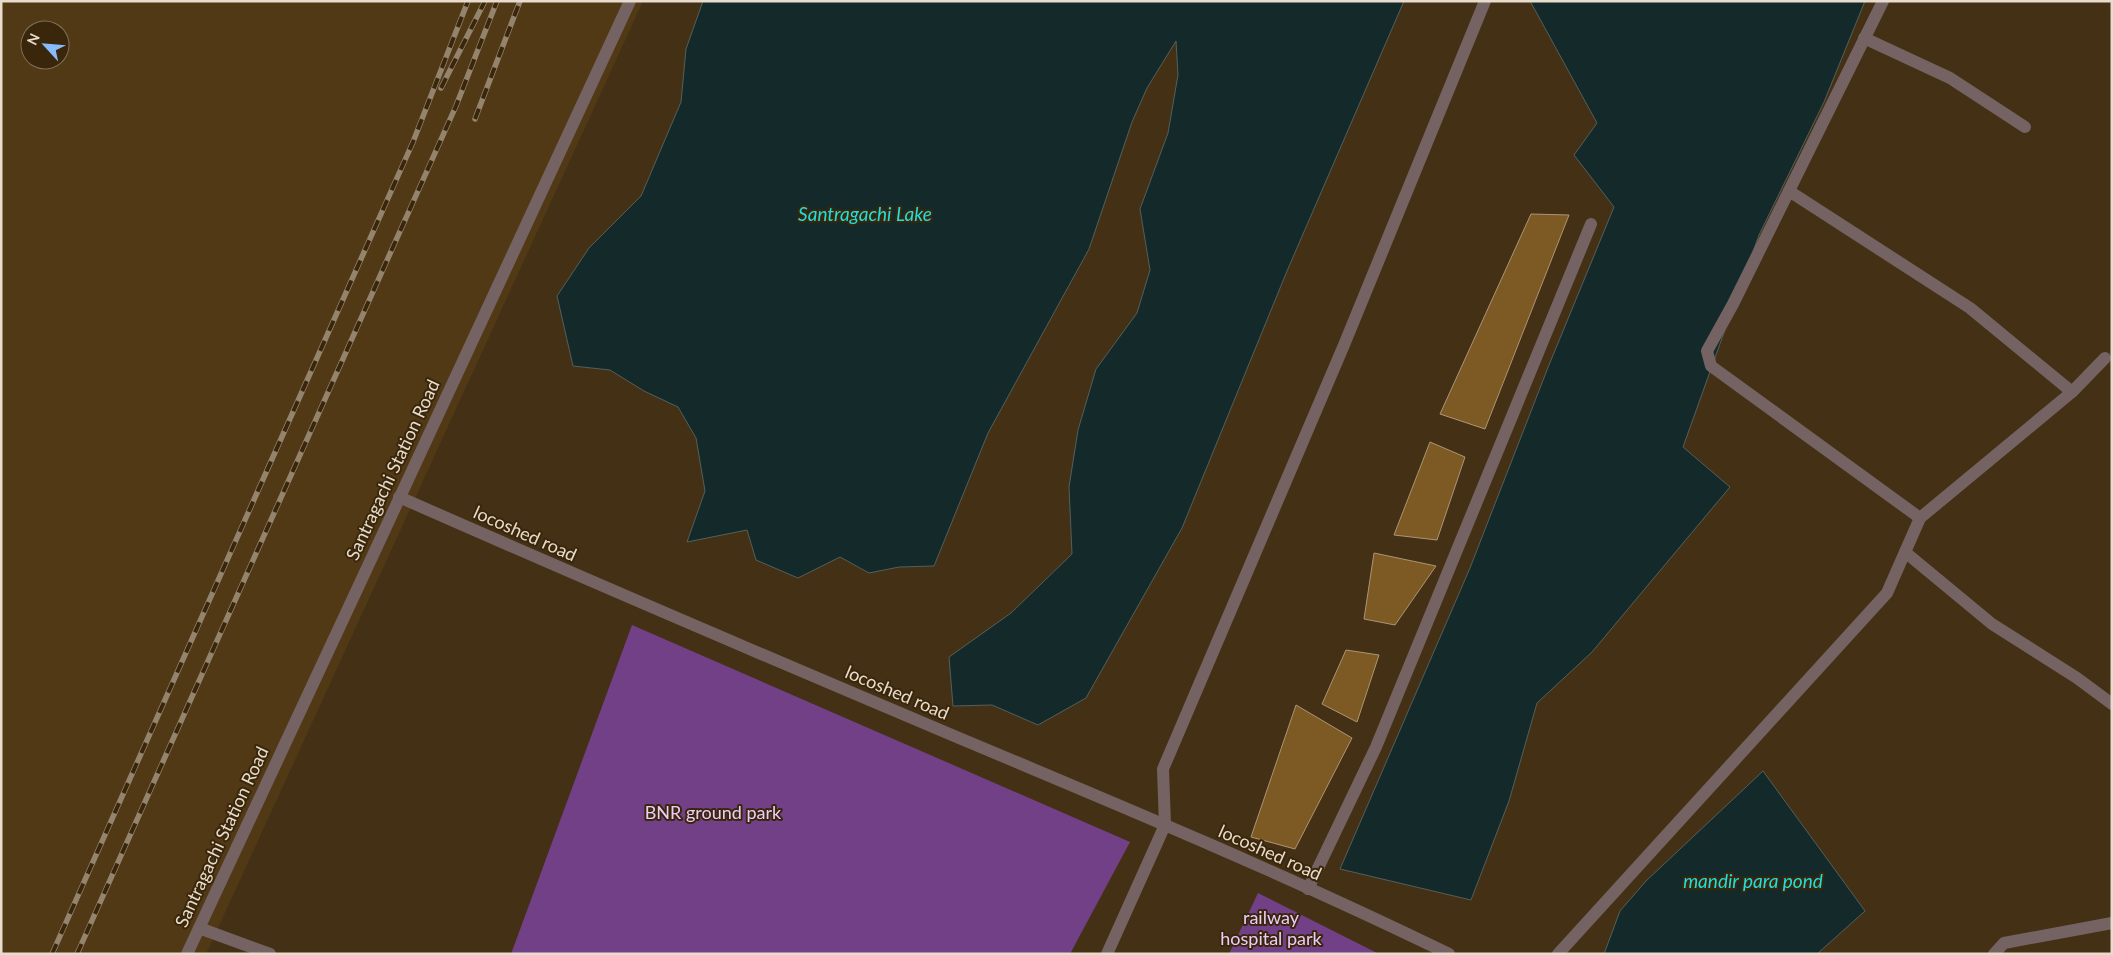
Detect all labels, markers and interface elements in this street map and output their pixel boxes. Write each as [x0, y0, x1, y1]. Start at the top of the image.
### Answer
north arrow [20, 20, 70, 70]
text: N [23, 31, 43, 48]
water label: Santragachi Lake [798, 202, 932, 225]
street label: Santragachi Station Road [341, 376, 444, 563]
street label: locoshed road [470, 501, 580, 566]
street label: locoshed road [842, 660, 953, 724]
street label: Santragachi Station Road [170, 743, 273, 930]
park label: BNR ground park [645, 801, 782, 823]
street label: locoshed road [1215, 820, 1325, 885]
water label: mandir para pond [1683, 869, 1823, 892]
park label: railway hospital park [1220, 906, 1323, 949]

